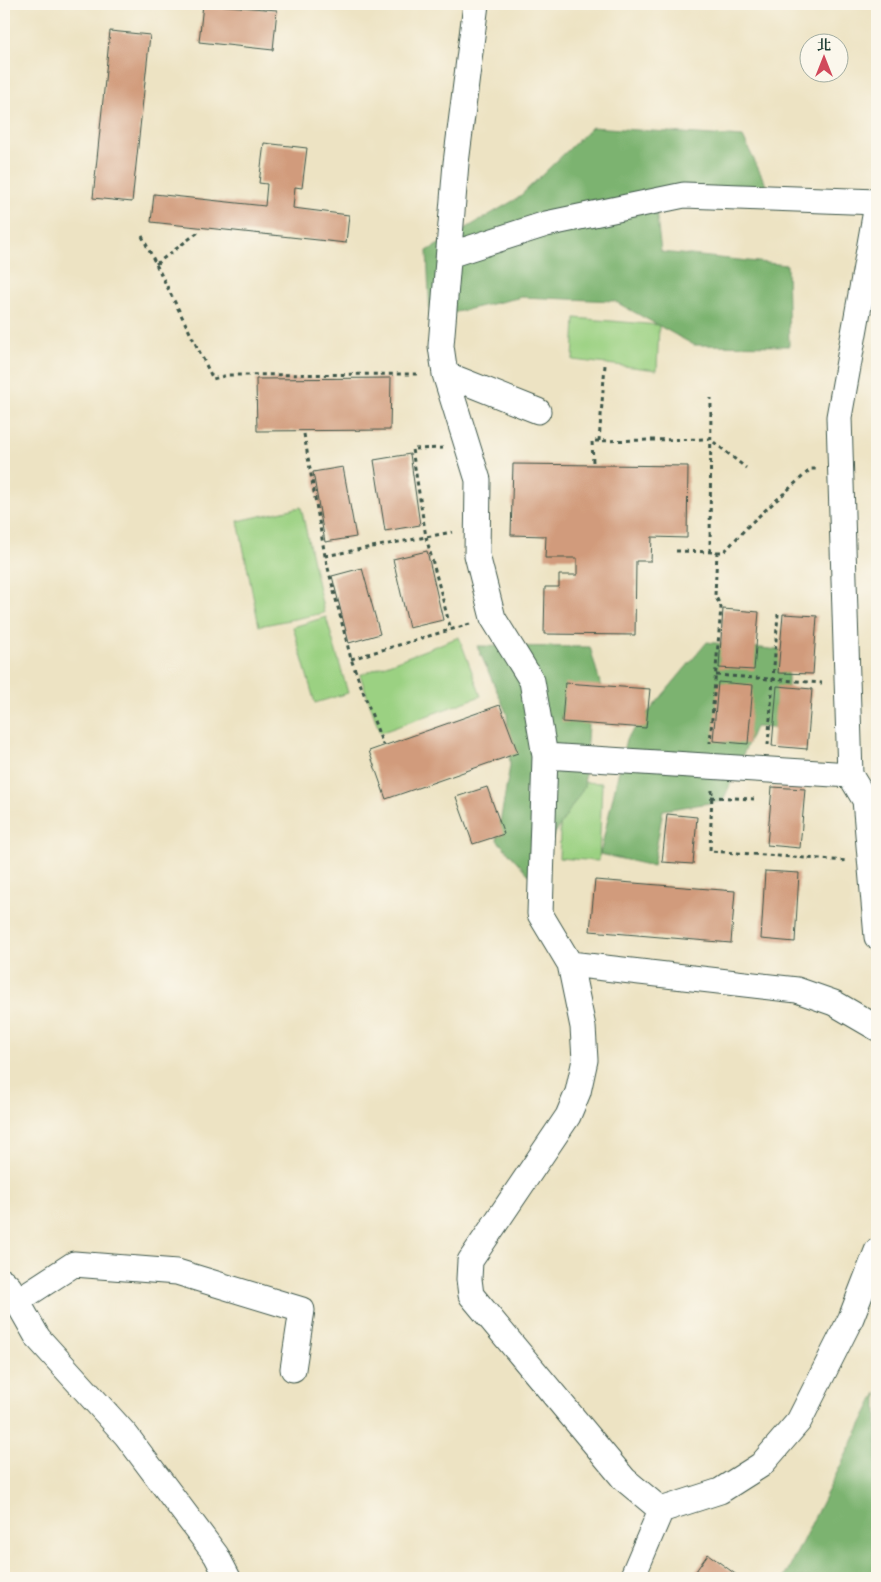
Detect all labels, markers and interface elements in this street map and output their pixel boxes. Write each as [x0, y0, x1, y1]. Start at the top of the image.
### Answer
north arrow [798, 32, 848, 82]
text: 北 [817, 37, 831, 55]

